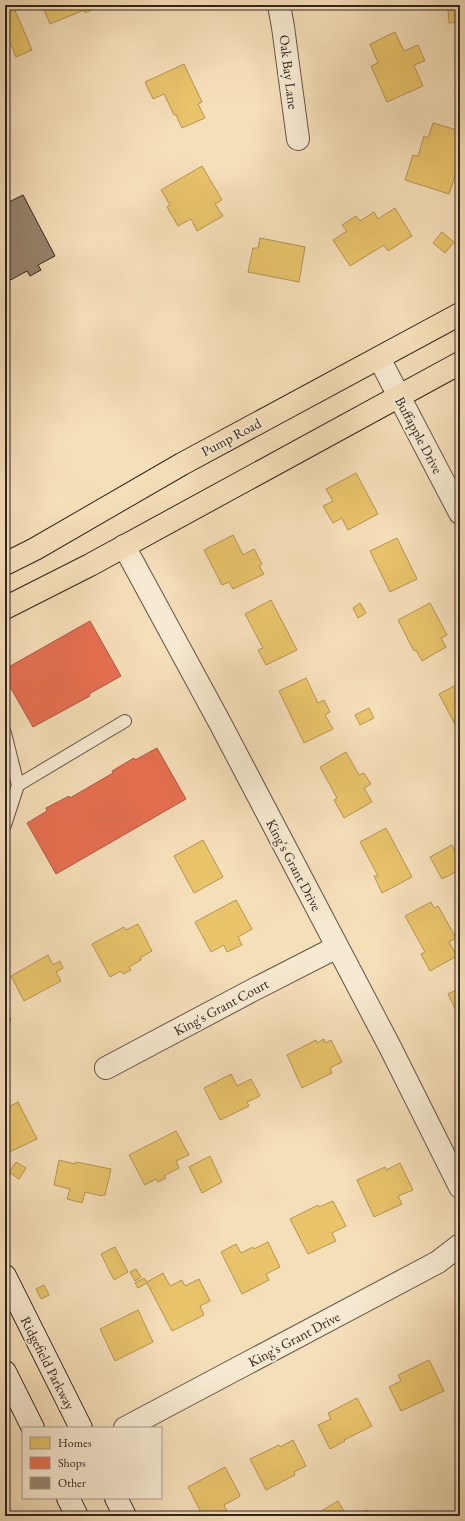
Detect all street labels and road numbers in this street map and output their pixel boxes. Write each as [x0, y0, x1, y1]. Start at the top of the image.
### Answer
street label: Oak Bay Lane [276, 34, 303, 111]
street label: Buffapple Drive [391, 393, 447, 477]
street label: Pump Road [198, 413, 265, 460]
street label: King's Grant Drive [262, 816, 326, 915]
street label: King's Grant Court [170, 974, 272, 1040]
street label: King's Grant Drive [245, 1307, 344, 1371]
street label: Ridgefield Parkway [17, 1313, 80, 1414]

